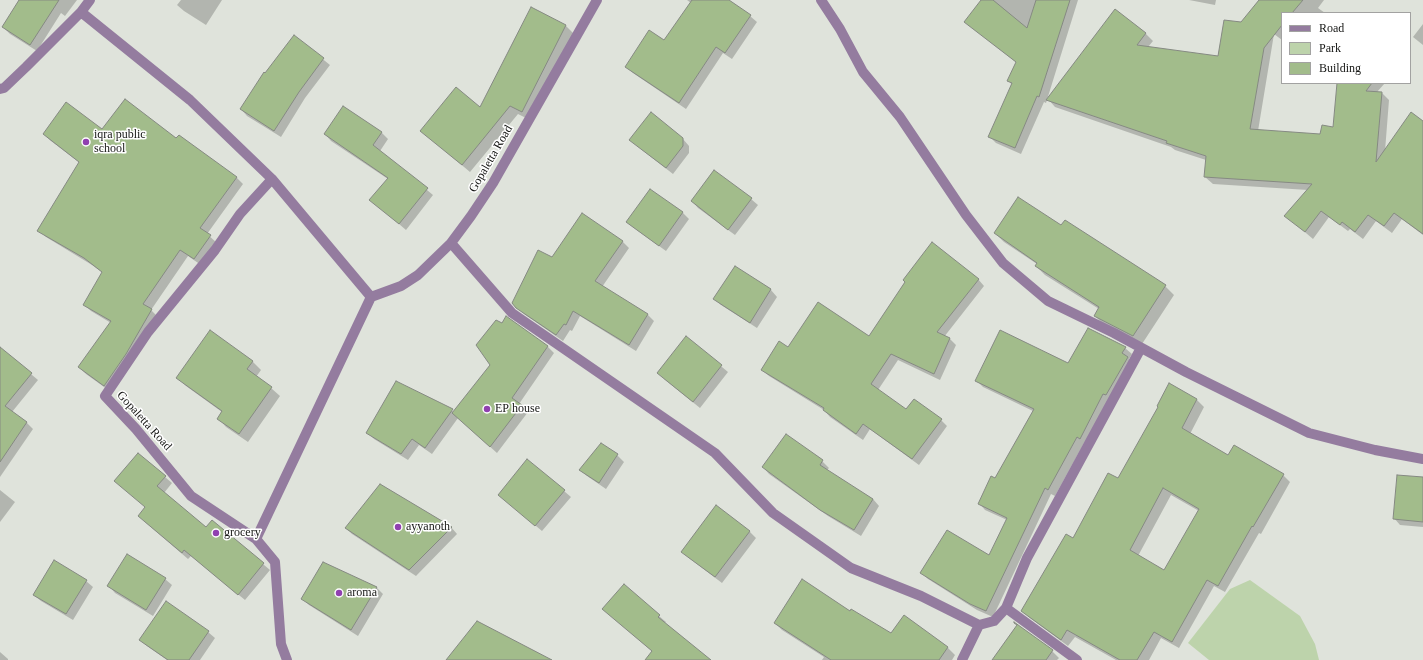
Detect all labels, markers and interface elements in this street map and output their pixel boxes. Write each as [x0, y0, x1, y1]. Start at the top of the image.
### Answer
legend [1281, 12, 1411, 84]
text: Road [1319, 21, 1344, 35]
text: Park [1319, 41, 1341, 55]
text: Building [1319, 61, 1361, 75]
street label: Gopaletta Road [466, 123, 516, 195]
place label: iqra public school [94, 128, 146, 156]
marker: iqra public school [81, 137, 91, 147]
street label: Gopaletta Road [114, 388, 174, 454]
place label: EP house [495, 402, 540, 416]
marker: EP house [482, 404, 492, 414]
place label: ayyanoth [406, 520, 450, 534]
marker: ayyanoth [393, 522, 403, 532]
place label: grocery [224, 526, 261, 540]
marker: grocery [211, 528, 221, 538]
place label: aroma [347, 586, 377, 600]
marker: aroma [334, 588, 344, 598]

